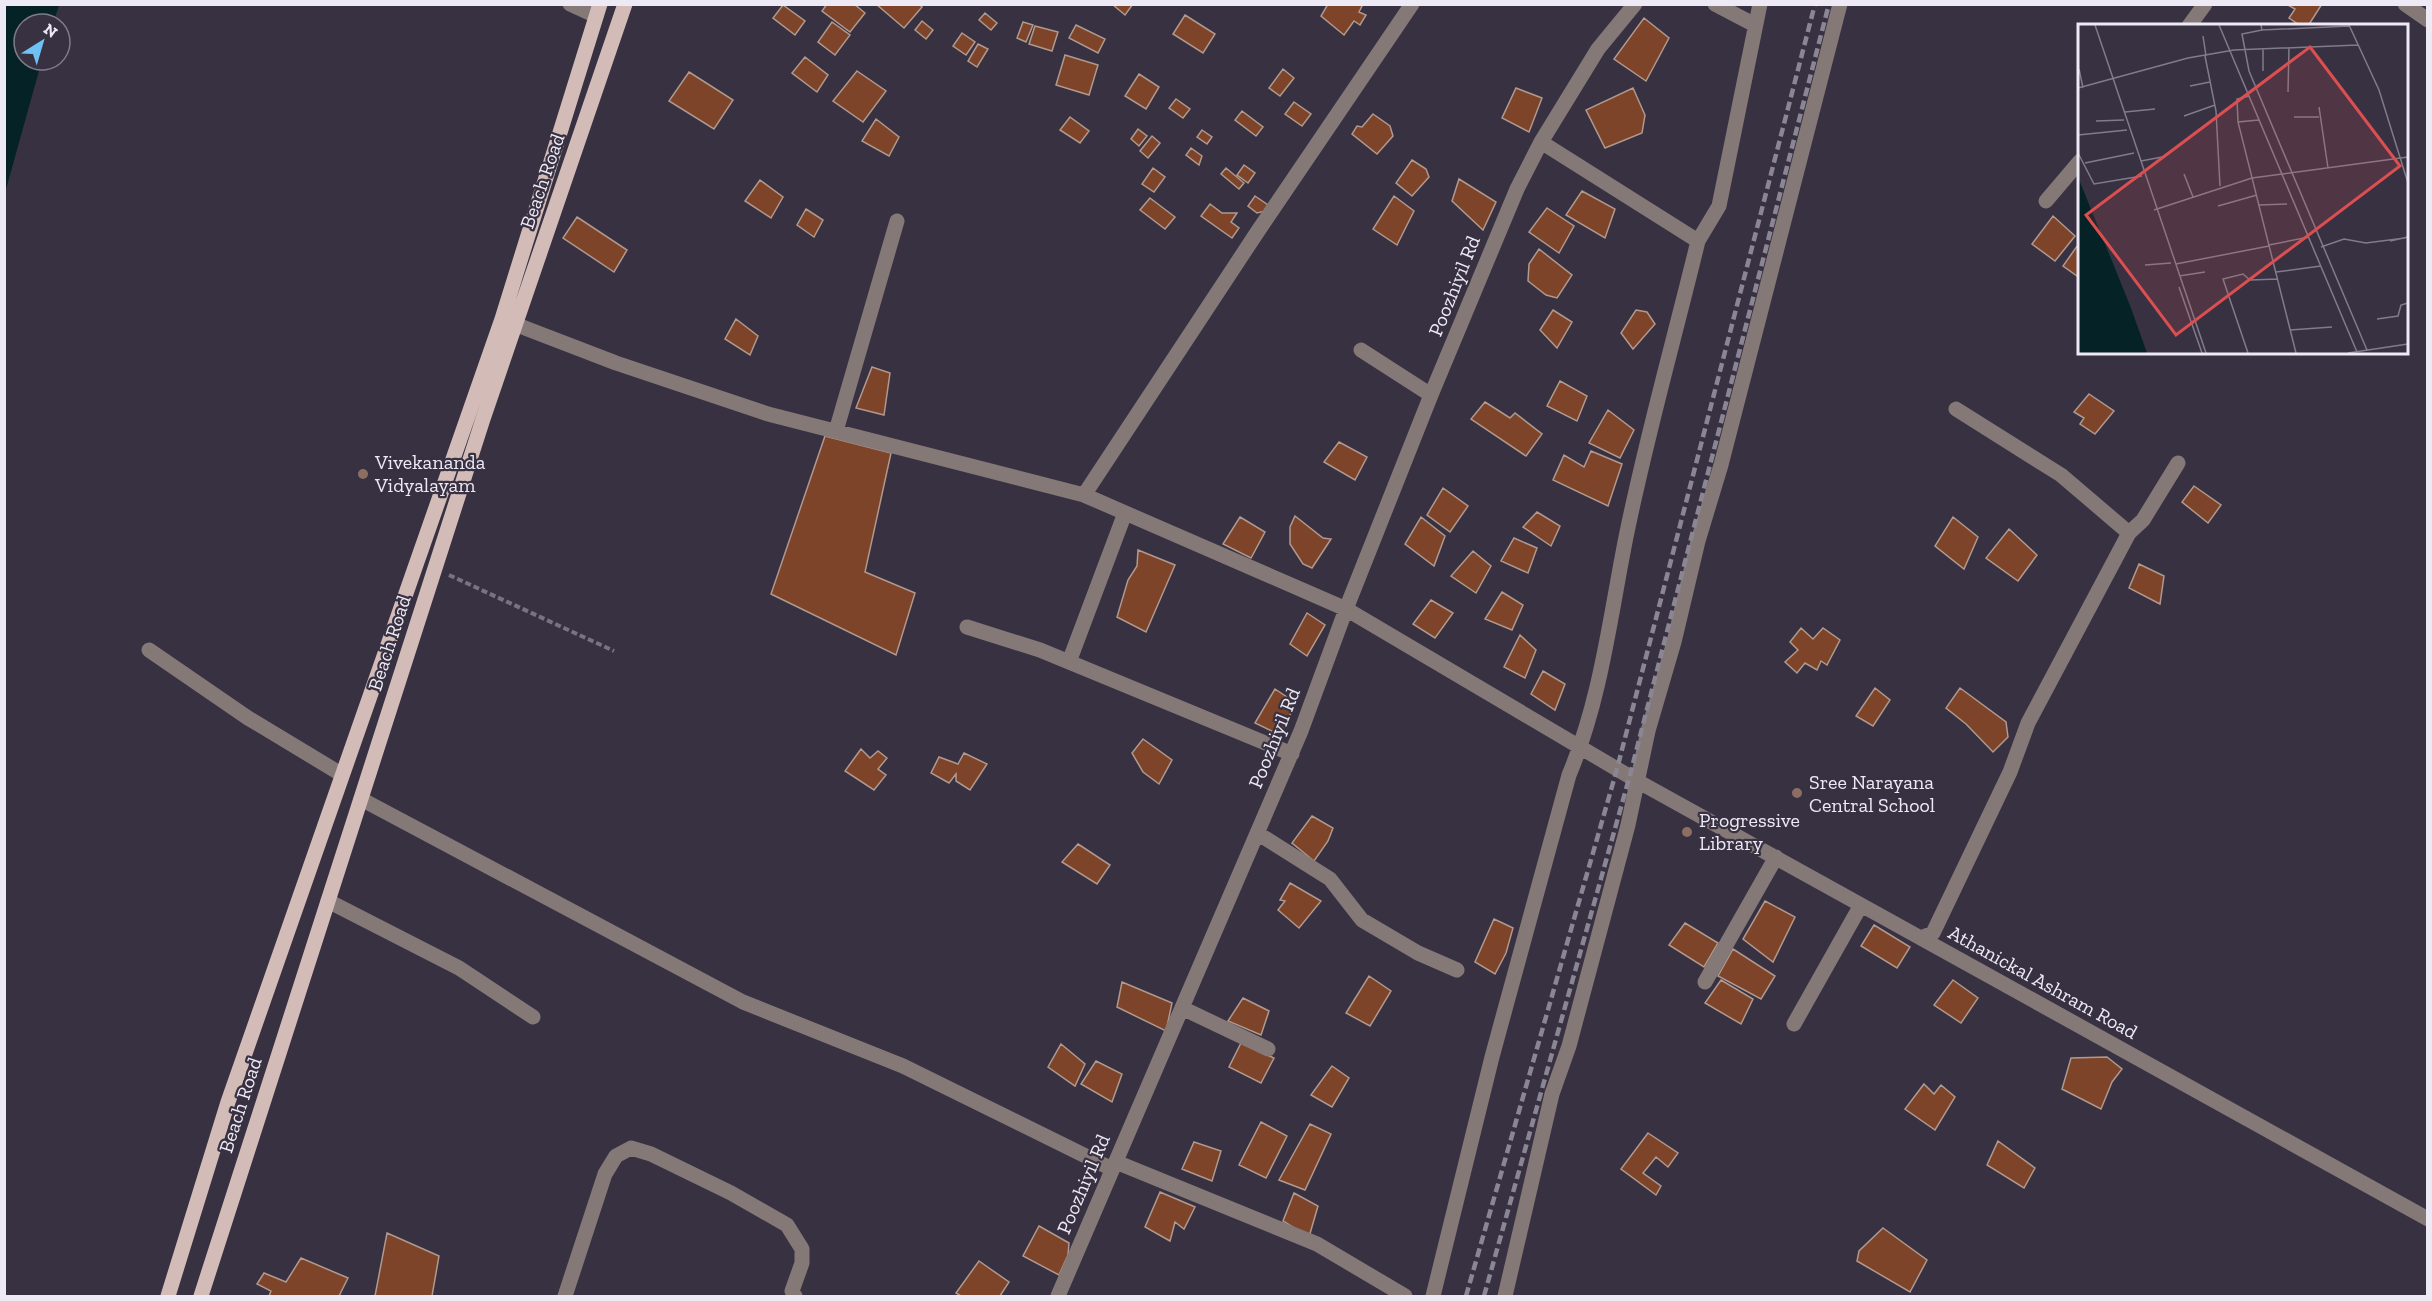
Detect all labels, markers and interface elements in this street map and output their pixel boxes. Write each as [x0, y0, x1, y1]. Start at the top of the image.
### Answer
north arrow [12, 12, 72, 72]
text: N [40, 19, 61, 42]
inset map [2078, 24, 2408, 354]
street label: Beach Road [515, 130, 569, 232]
street label: Poozhiyil Rd [1423, 232, 1485, 340]
place label: Vivekananda Vidyalayam [374, 450, 486, 497]
marker: Vivekananda Vidyalayam [356, 467, 370, 481]
street label: Beach Road [362, 592, 416, 694]
street label: Poozhiyil Rd [1243, 684, 1305, 792]
place label: Sree Narayana Central School [1809, 770, 1935, 817]
marker: Sree Narayana Central School [1790, 786, 1804, 800]
place label: Progressive Library [1699, 808, 1800, 855]
marker: Progressive Library [1680, 825, 1694, 839]
street label: Athanickal Ashram Road [1944, 920, 2142, 1044]
street label: Beach Road [213, 1054, 267, 1156]
street label: Poozhiyil Rd [1051, 1130, 1115, 1238]

